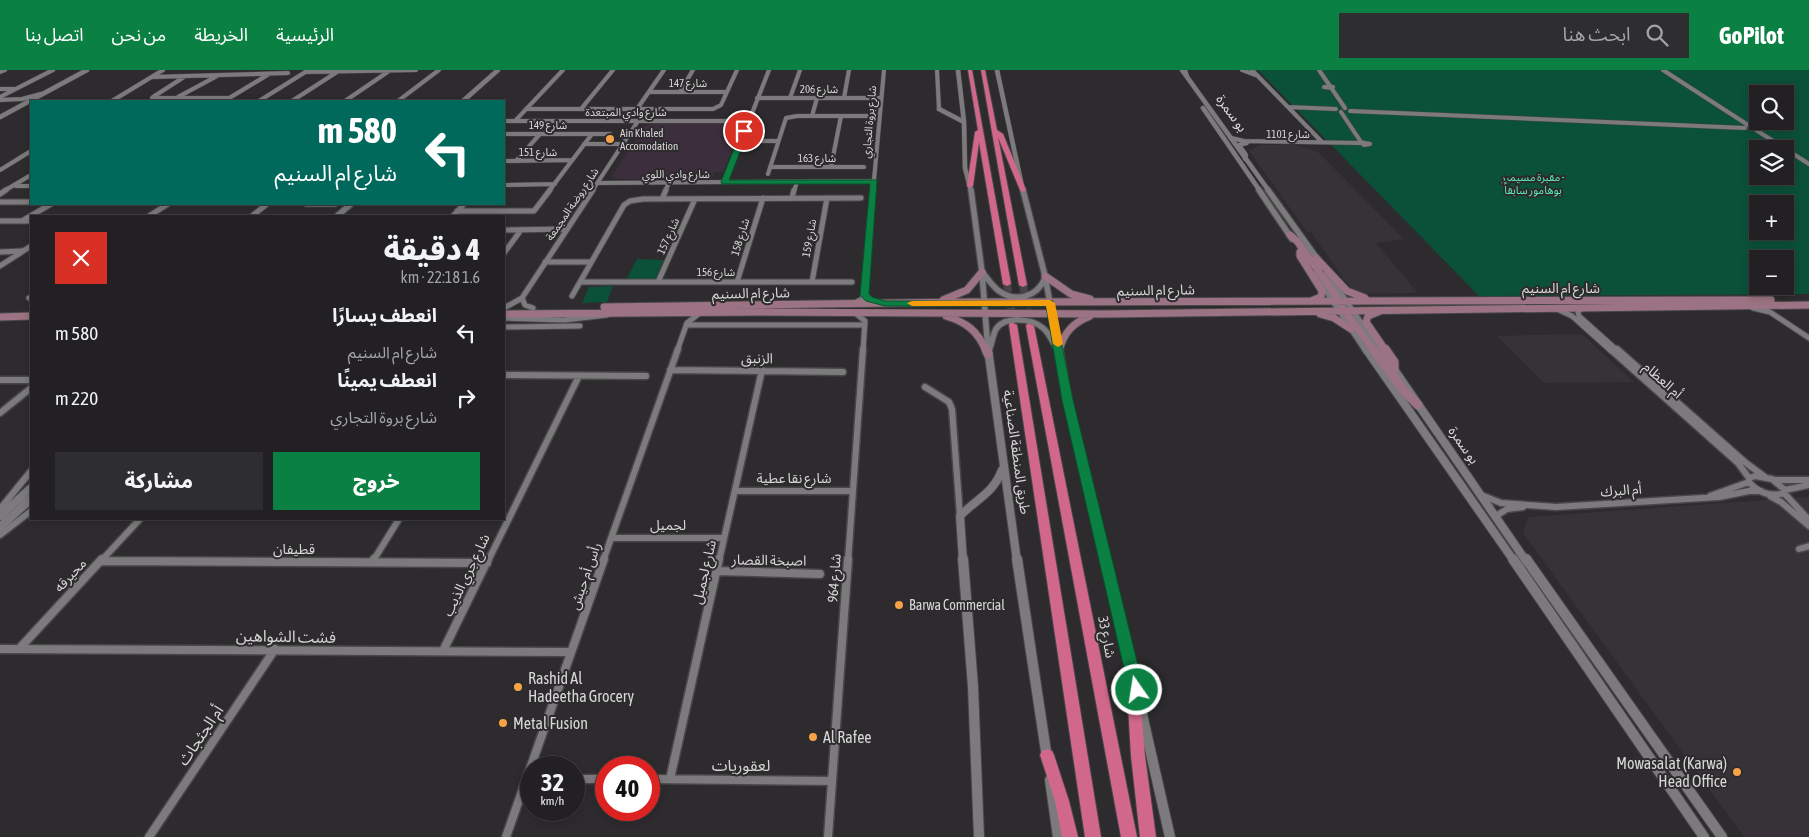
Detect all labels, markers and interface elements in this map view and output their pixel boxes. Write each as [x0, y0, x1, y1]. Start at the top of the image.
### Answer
search box [1339, 13, 1689, 58]
icon: search [1643, 21, 1671, 49]
text: GoPilot [1719, 22, 1784, 49]
text: ابحث هنا [1563, 23, 1631, 45]
text: اتصل بنا [25, 24, 84, 45]
text: من نحن [112, 24, 166, 45]
text: الخريطة [194, 24, 248, 45]
text: الرئيسية [276, 24, 334, 45]
street label: شارع 147 [669, 77, 708, 91]
street label: شارع 206 [800, 83, 839, 97]
street label: شارع بروة التجاري [860, 85, 882, 159]
map controls [1749, 85, 1794, 295]
button: search [1749, 85, 1794, 130]
street label: بو سمرة [1212, 91, 1251, 135]
street label: شارع وادي المبتعدة [585, 106, 667, 122]
text: 580 m [318, 110, 397, 150]
pin [723, 110, 765, 152]
icon: arrive [730, 117, 758, 145]
street label: شارع 149 [529, 119, 568, 133]
icon: left [415, 120, 480, 185]
place label: Ain Khaled Accomodation [620, 127, 678, 152]
street label: شارع 1101 [1266, 128, 1310, 142]
marker: Ain Khaled Accomodation [604, 133, 616, 145]
button: layers [1749, 140, 1794, 185]
street label: شارع 151 [519, 146, 558, 160]
street label: شارع 163 [798, 152, 837, 166]
text: شارع ام السنيم [274, 160, 397, 186]
street label: شارع روضة المجمعة [543, 165, 603, 244]
street label: شارع وادي اللوي [642, 168, 710, 184]
park label: مقبرة مسيمير - بوهامور سابقاً [1500, 171, 1565, 197]
button: + [1749, 195, 1794, 240]
street label: شارع 157 [655, 216, 683, 257]
street label: شارع 158 [729, 216, 753, 258]
street label: شارع 159 [800, 218, 820, 258]
button: close [55, 232, 107, 284]
text: 4 دقيقة [383, 232, 480, 266]
button: − [1749, 250, 1794, 295]
street label: شارع 156 [697, 266, 736, 280]
text: 1.6 km · 22:18 [401, 268, 480, 286]
street label: شارع ام السنيم [1522, 280, 1600, 299]
street label: شارع ام السنيم [1117, 281, 1195, 302]
street label: شارع ام السنيم [712, 284, 790, 305]
text: انعطف يسارًا [332, 304, 437, 326]
icon: left [452, 319, 480, 347]
text: 580 m [55, 322, 98, 344]
text: شارع ام السنيم [348, 343, 437, 361]
street label: الزنبق [741, 350, 773, 368]
street label: أم العظام [1638, 358, 1687, 404]
text: انعطف يمينًا [337, 369, 437, 391]
icon: right [452, 384, 480, 412]
text: 220 m [55, 387, 98, 409]
street label: طريق المنطقة الصناعية [998, 389, 1034, 516]
text: شارع بروة التجاري [330, 408, 437, 426]
street label: بو سمرة [1445, 423, 1483, 468]
button: مشاركة [55, 452, 263, 510]
button: خروج [273, 452, 480, 510]
street label: شارع نقا عطية [757, 470, 831, 489]
street label: أم البرك [1600, 480, 1643, 502]
street label: لجميل [650, 517, 686, 534]
street label: شارع جري الذيب [439, 531, 496, 620]
street label: شارع لجميل [689, 538, 722, 606]
street label: رأس أم حيش [565, 540, 607, 613]
street label: قطيفان [273, 541, 315, 558]
street label: اصبخة القصار [730, 551, 807, 570]
street label: شارع 964 [824, 553, 847, 603]
street label: محيرقه [51, 555, 90, 596]
place label: Barwa Commercial [909, 597, 1005, 613]
marker: Barwa Commercial [893, 599, 905, 611]
street label: شارع 33 [1092, 615, 1119, 660]
street label: فشت الشواهين [236, 626, 336, 647]
position arrow [1110, 663, 1162, 715]
place label: Rashid Al Hadeetha Grocery [528, 669, 634, 706]
marker: Rashid Al Hadeetha Grocery [512, 681, 524, 693]
street label: أم الجثجاث [173, 702, 230, 771]
place label: Metal Fusion [513, 714, 588, 732]
marker: Metal Fusion [497, 717, 509, 729]
place label: Al Rafee [823, 728, 872, 746]
marker: Al Rafee [807, 731, 819, 743]
place label: Mowasalat (Karwa) Head Office [1616, 754, 1727, 790]
speed limit sign: 40 [595, 756, 660, 821]
street label: لعقوريات [712, 756, 770, 775]
marker: Mowasalat (Karwa) Head Office [1731, 766, 1743, 778]
text: 32 [541, 768, 564, 796]
text: km/h [541, 794, 564, 808]

